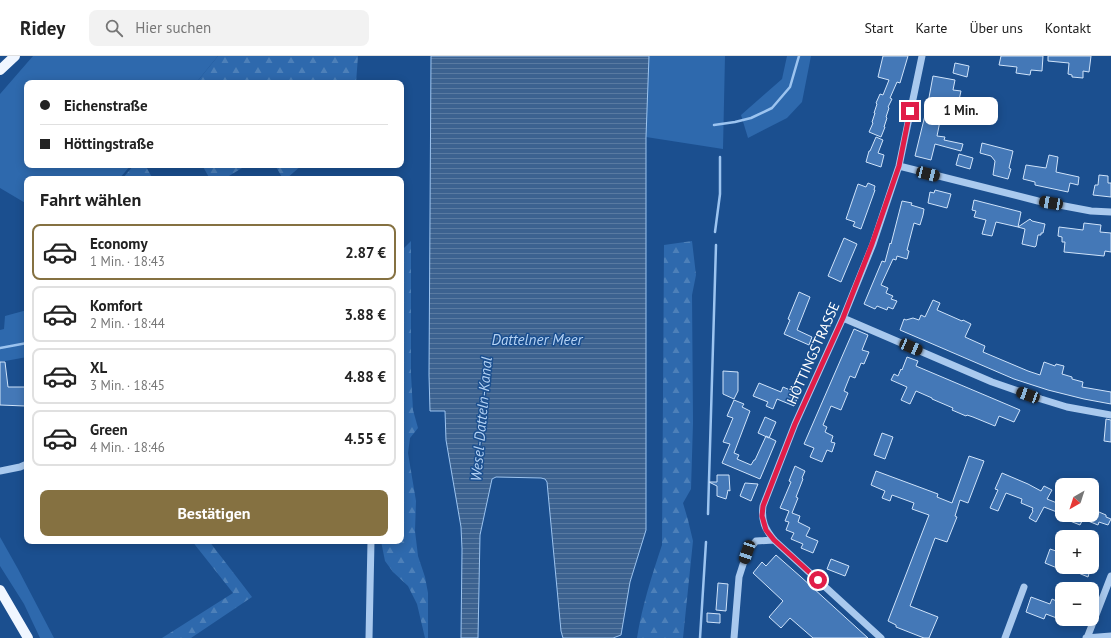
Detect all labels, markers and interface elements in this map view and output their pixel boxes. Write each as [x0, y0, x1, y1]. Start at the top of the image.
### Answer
search box [89, 10, 369, 46]
text: Ridey [20, 16, 65, 40]
icon: search [103, 17, 125, 39]
text: Hier suchen [135, 18, 211, 37]
text: Start [864, 19, 893, 37]
text: Karte [915, 19, 947, 37]
text: Über uns [969, 19, 1023, 37]
text: Kontakt [1045, 19, 1091, 37]
text: Eichenstraße [64, 96, 148, 115]
callout: 1 Min. [924, 97, 998, 125]
route end [901, 102, 919, 120]
text: 1 Min. [944, 102, 978, 119]
text: Höttingstraße [64, 134, 154, 153]
car [915, 165, 941, 183]
text: Fahrt wählen [40, 188, 141, 211]
car [1038, 195, 1064, 211]
icon: car [42, 234, 78, 270]
text: Economy [90, 234, 148, 253]
text: 2.87 € [345, 243, 386, 262]
text: 1 Min. · 18:43 [90, 253, 165, 270]
icon: car [42, 296, 78, 332]
text: Komfort [90, 296, 142, 315]
street label: HÖTTINGSTRASSE [782, 299, 844, 407]
text: 3.88 € [344, 305, 386, 324]
text: 2 Min. · 18:44 [90, 315, 165, 332]
water label: Dattelner Meer [492, 330, 583, 349]
car [898, 337, 924, 357]
water label: Wesel-Datteln-Kanal [466, 356, 496, 482]
icon: car [42, 358, 78, 394]
text: XL [90, 358, 107, 377]
text: 4.88 € [344, 367, 386, 386]
text: 3 Min. · 18:45 [90, 377, 165, 394]
car [1015, 385, 1041, 405]
icon: car [42, 420, 78, 456]
text: Green [90, 420, 128, 439]
text: 4.55 € [344, 429, 386, 448]
text: 4 Min. · 18:46 [90, 439, 165, 456]
north arrow [1055, 478, 1099, 522]
map controls [1055, 478, 1099, 626]
button: Bestätigen [40, 490, 388, 536]
button: + [1055, 530, 1099, 574]
car [737, 539, 757, 565]
route start [809, 571, 827, 589]
button: − [1055, 582, 1099, 626]

